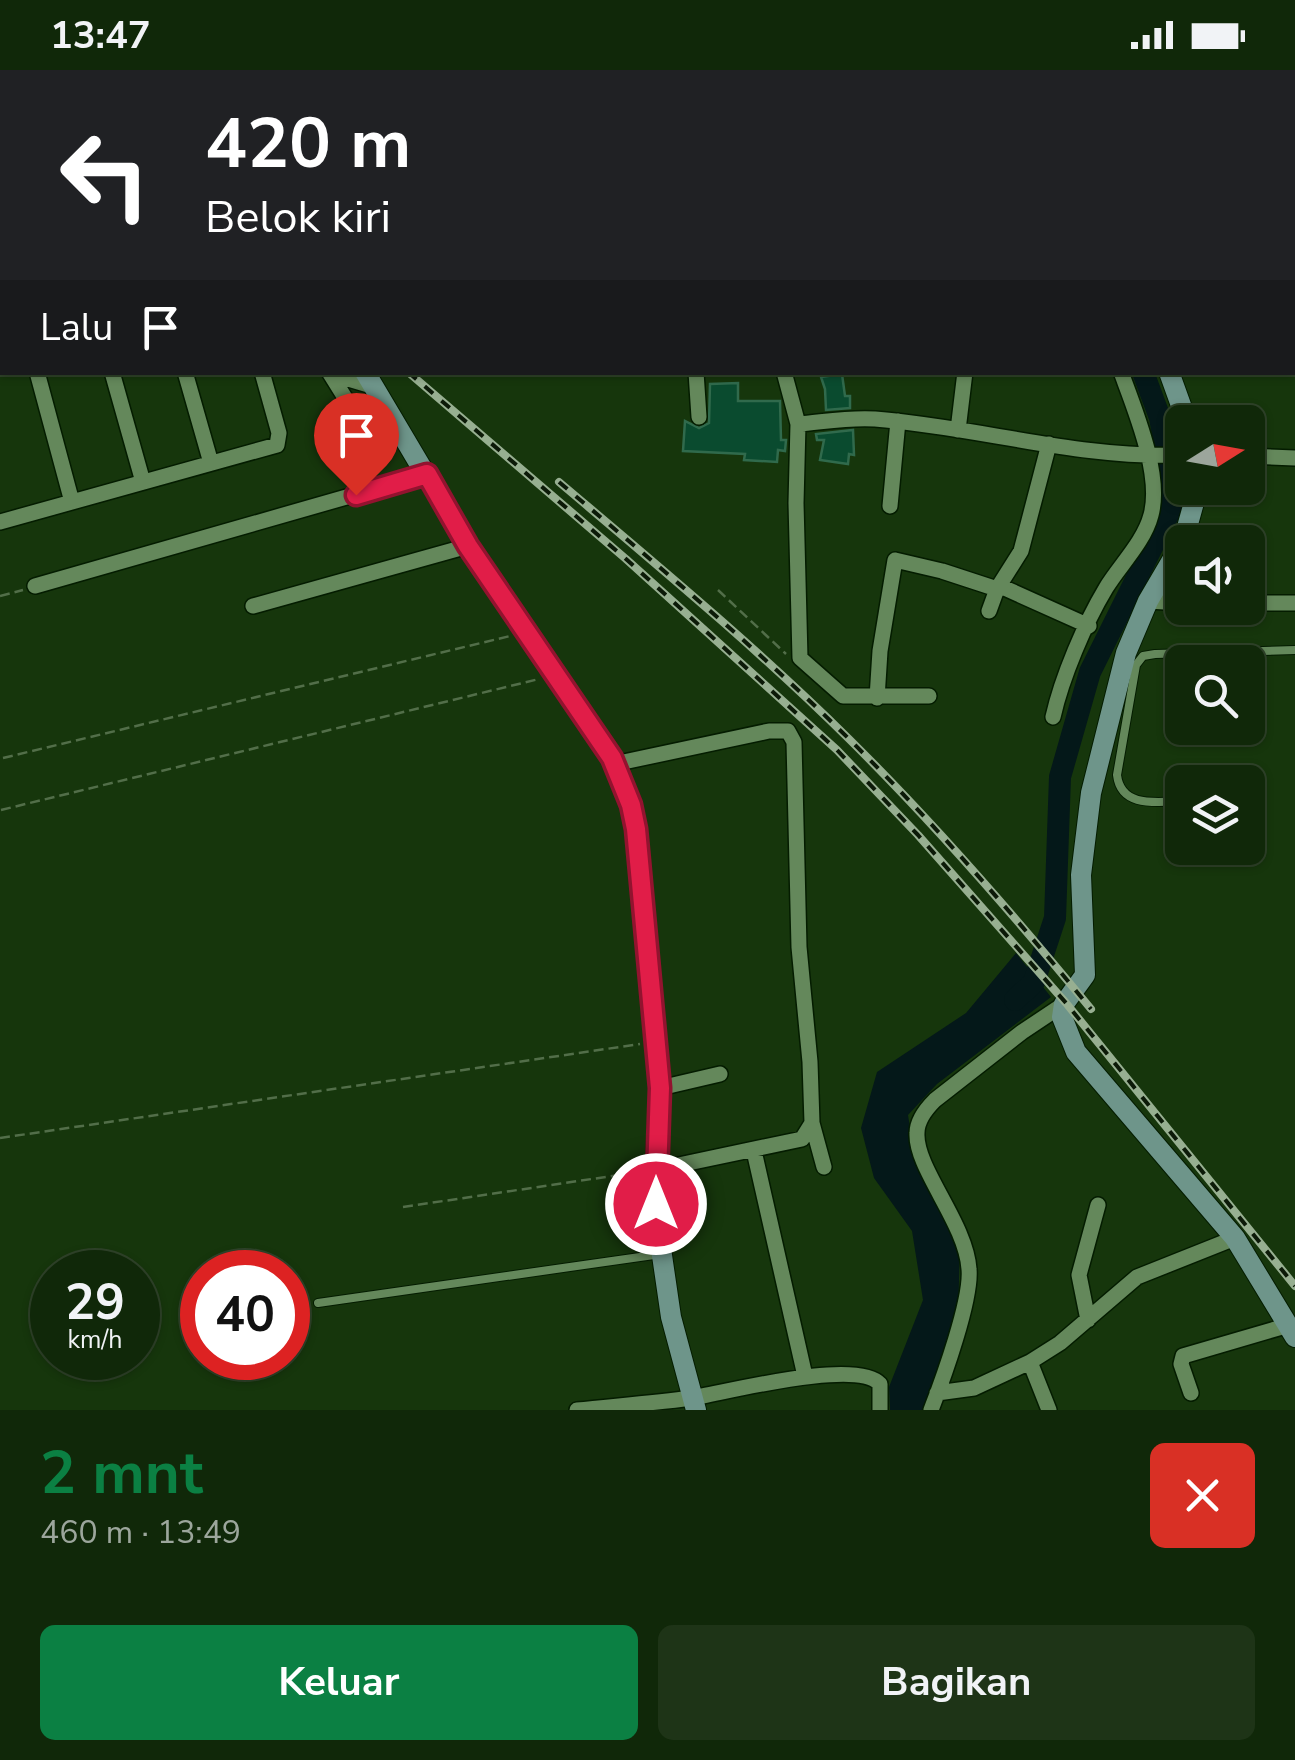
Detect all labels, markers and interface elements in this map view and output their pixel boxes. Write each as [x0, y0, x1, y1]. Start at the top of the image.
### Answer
text: 13:47 [50, 10, 151, 61]
text: 420 m [205, 96, 411, 192]
icon: left [40, 110, 170, 240]
text: Belok kiri [205, 187, 391, 248]
icon: arrive [133, 300, 188, 355]
text: Lalu [40, 302, 113, 353]
pin [314, 393, 399, 496]
north arrow [1165, 405, 1265, 505]
map controls [1165, 405, 1265, 865]
icon: arrive [329, 408, 384, 463]
button: sound [1165, 525, 1265, 625]
button: search [1165, 645, 1265, 745]
button: layers [1165, 765, 1265, 865]
position arrow [604, 1152, 708, 1256]
speed limit sign: 40 [180, 1250, 310, 1380]
text: 29 [65, 1268, 125, 1337]
text: km/h [67, 1323, 123, 1357]
text: 2 mnt [40, 1432, 203, 1514]
button: close [1150, 1443, 1255, 1548]
text: 460 m · 13:49 [40, 1511, 241, 1554]
button: Keluar [40, 1625, 638, 1740]
button: Bagikan [658, 1625, 1255, 1740]

